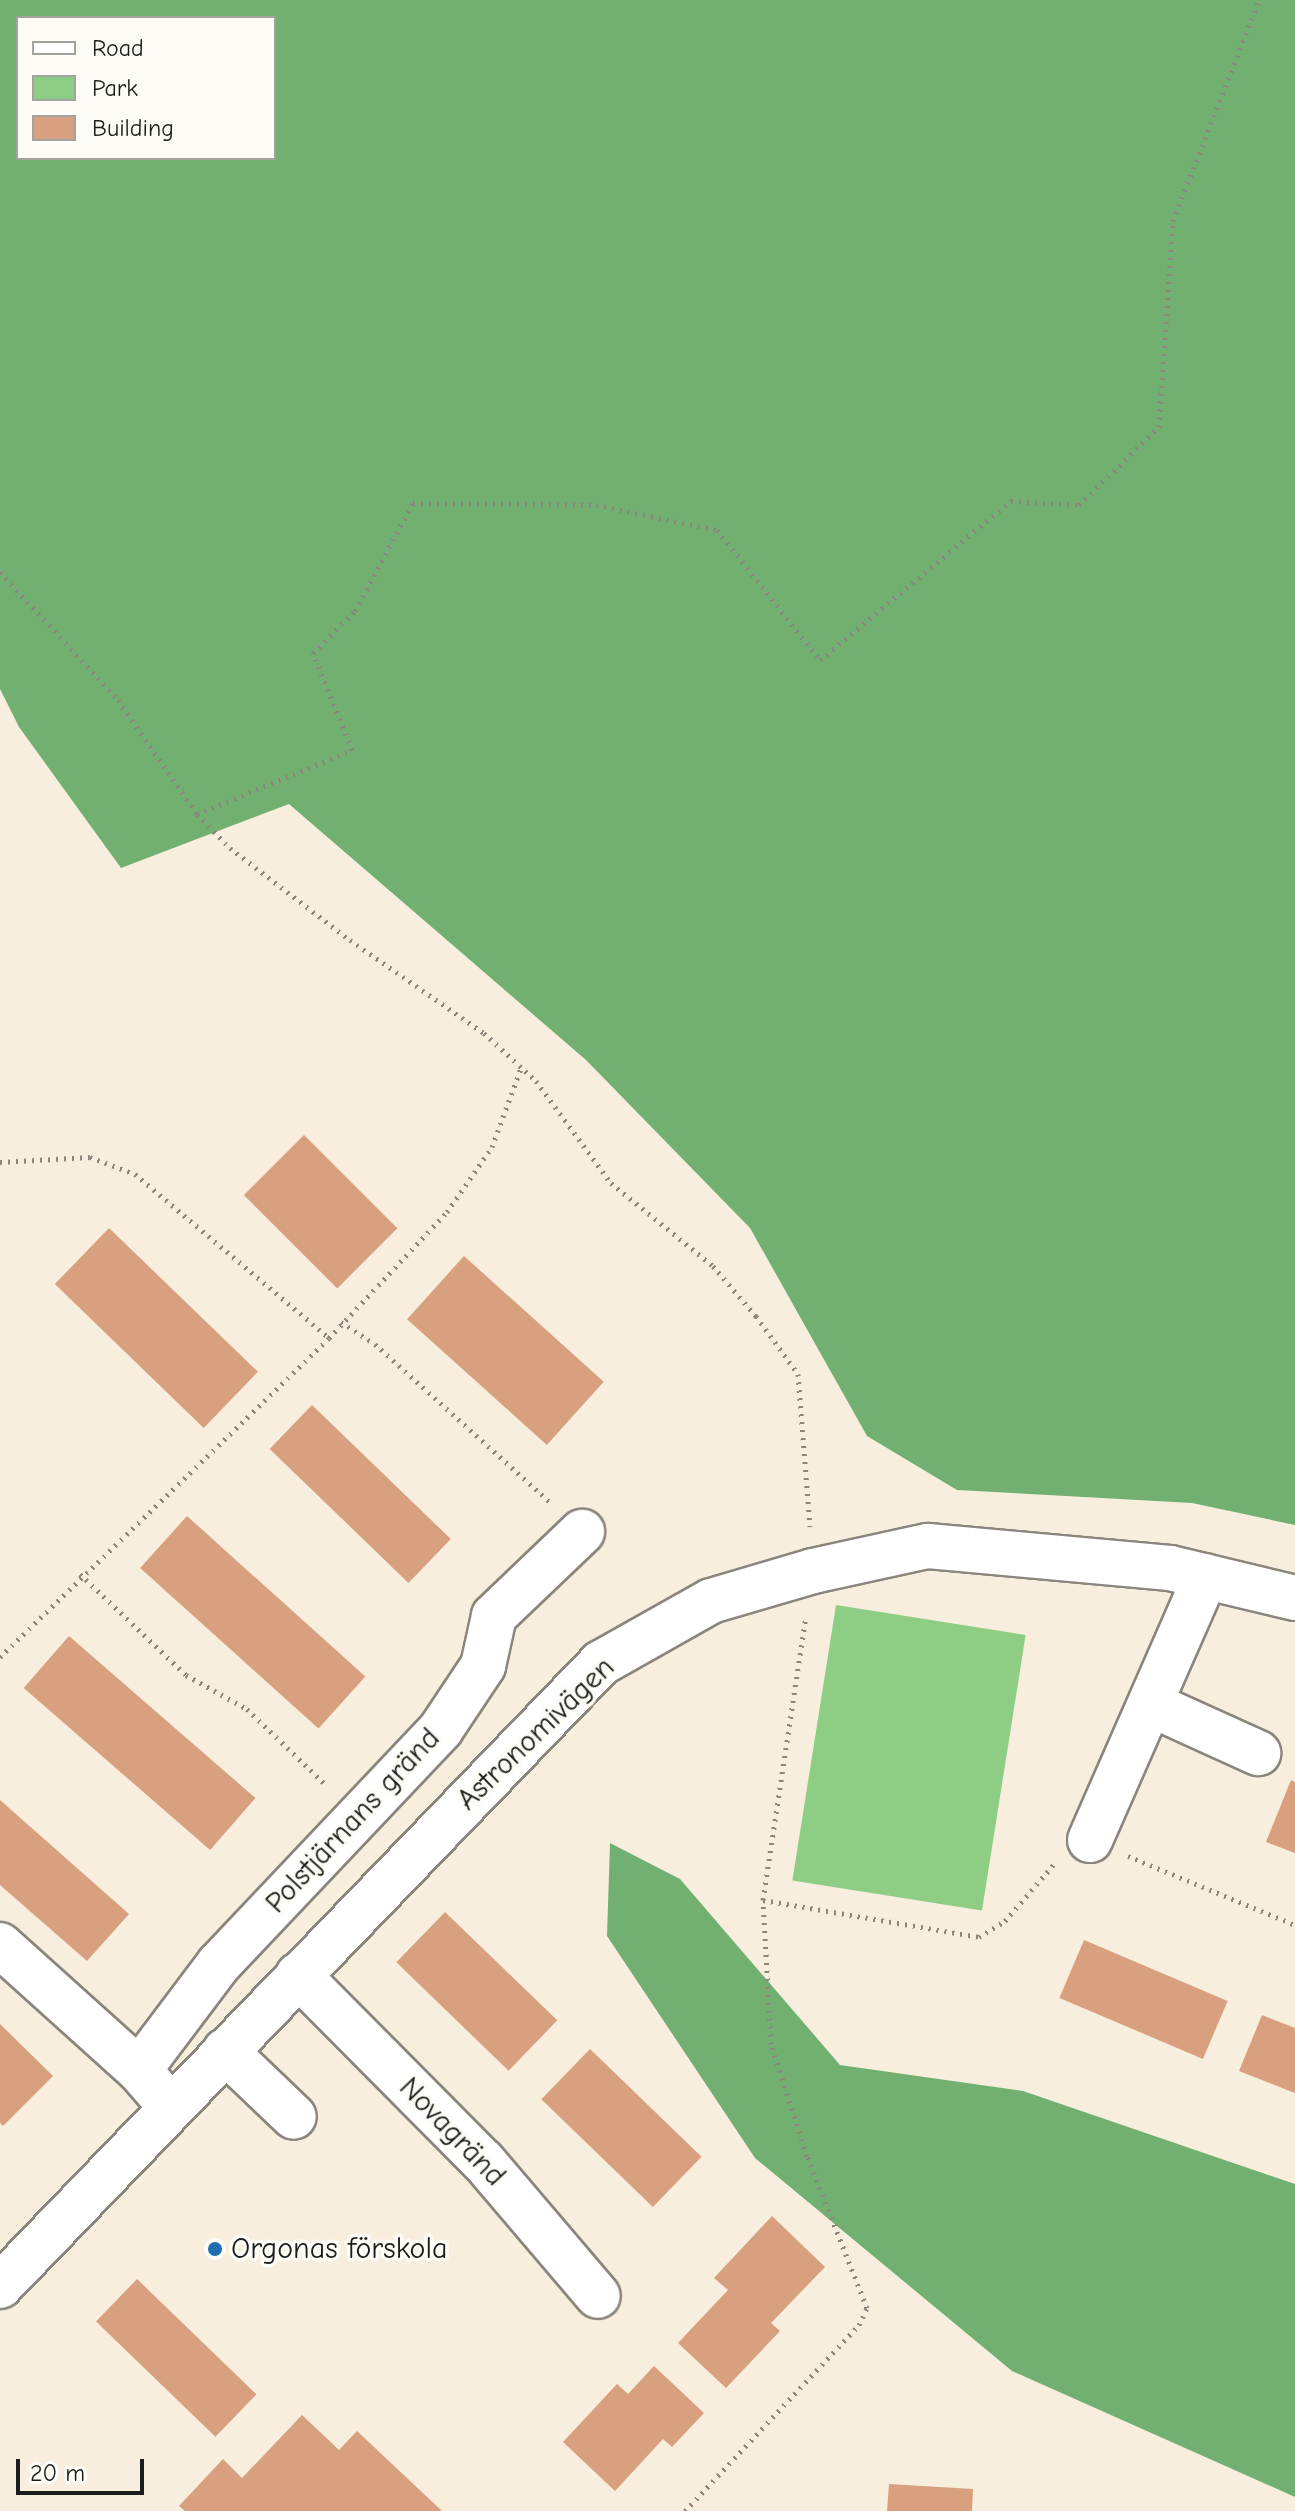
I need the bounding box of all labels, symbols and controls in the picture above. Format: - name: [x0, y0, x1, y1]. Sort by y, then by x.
- legend: [16, 16, 276, 160]
- text: Road: [92, 34, 144, 62]
- text: Park: [92, 74, 138, 102]
- text: Building: [92, 114, 174, 142]
- street label: Astronomivägen: [450, 1650, 622, 1818]
- street label: Polstjärnans gränd: [258, 1721, 448, 1921]
- street label: Novagränd: [391, 2070, 513, 2194]
- place label: Orgonas förskola: [231, 2231, 447, 2267]
- marker: Orgonas förskola: [206, 2240, 224, 2258]
- scale bar: [20, 2443, 148, 2493]
- text: 20 m: [30, 2459, 85, 2487]

